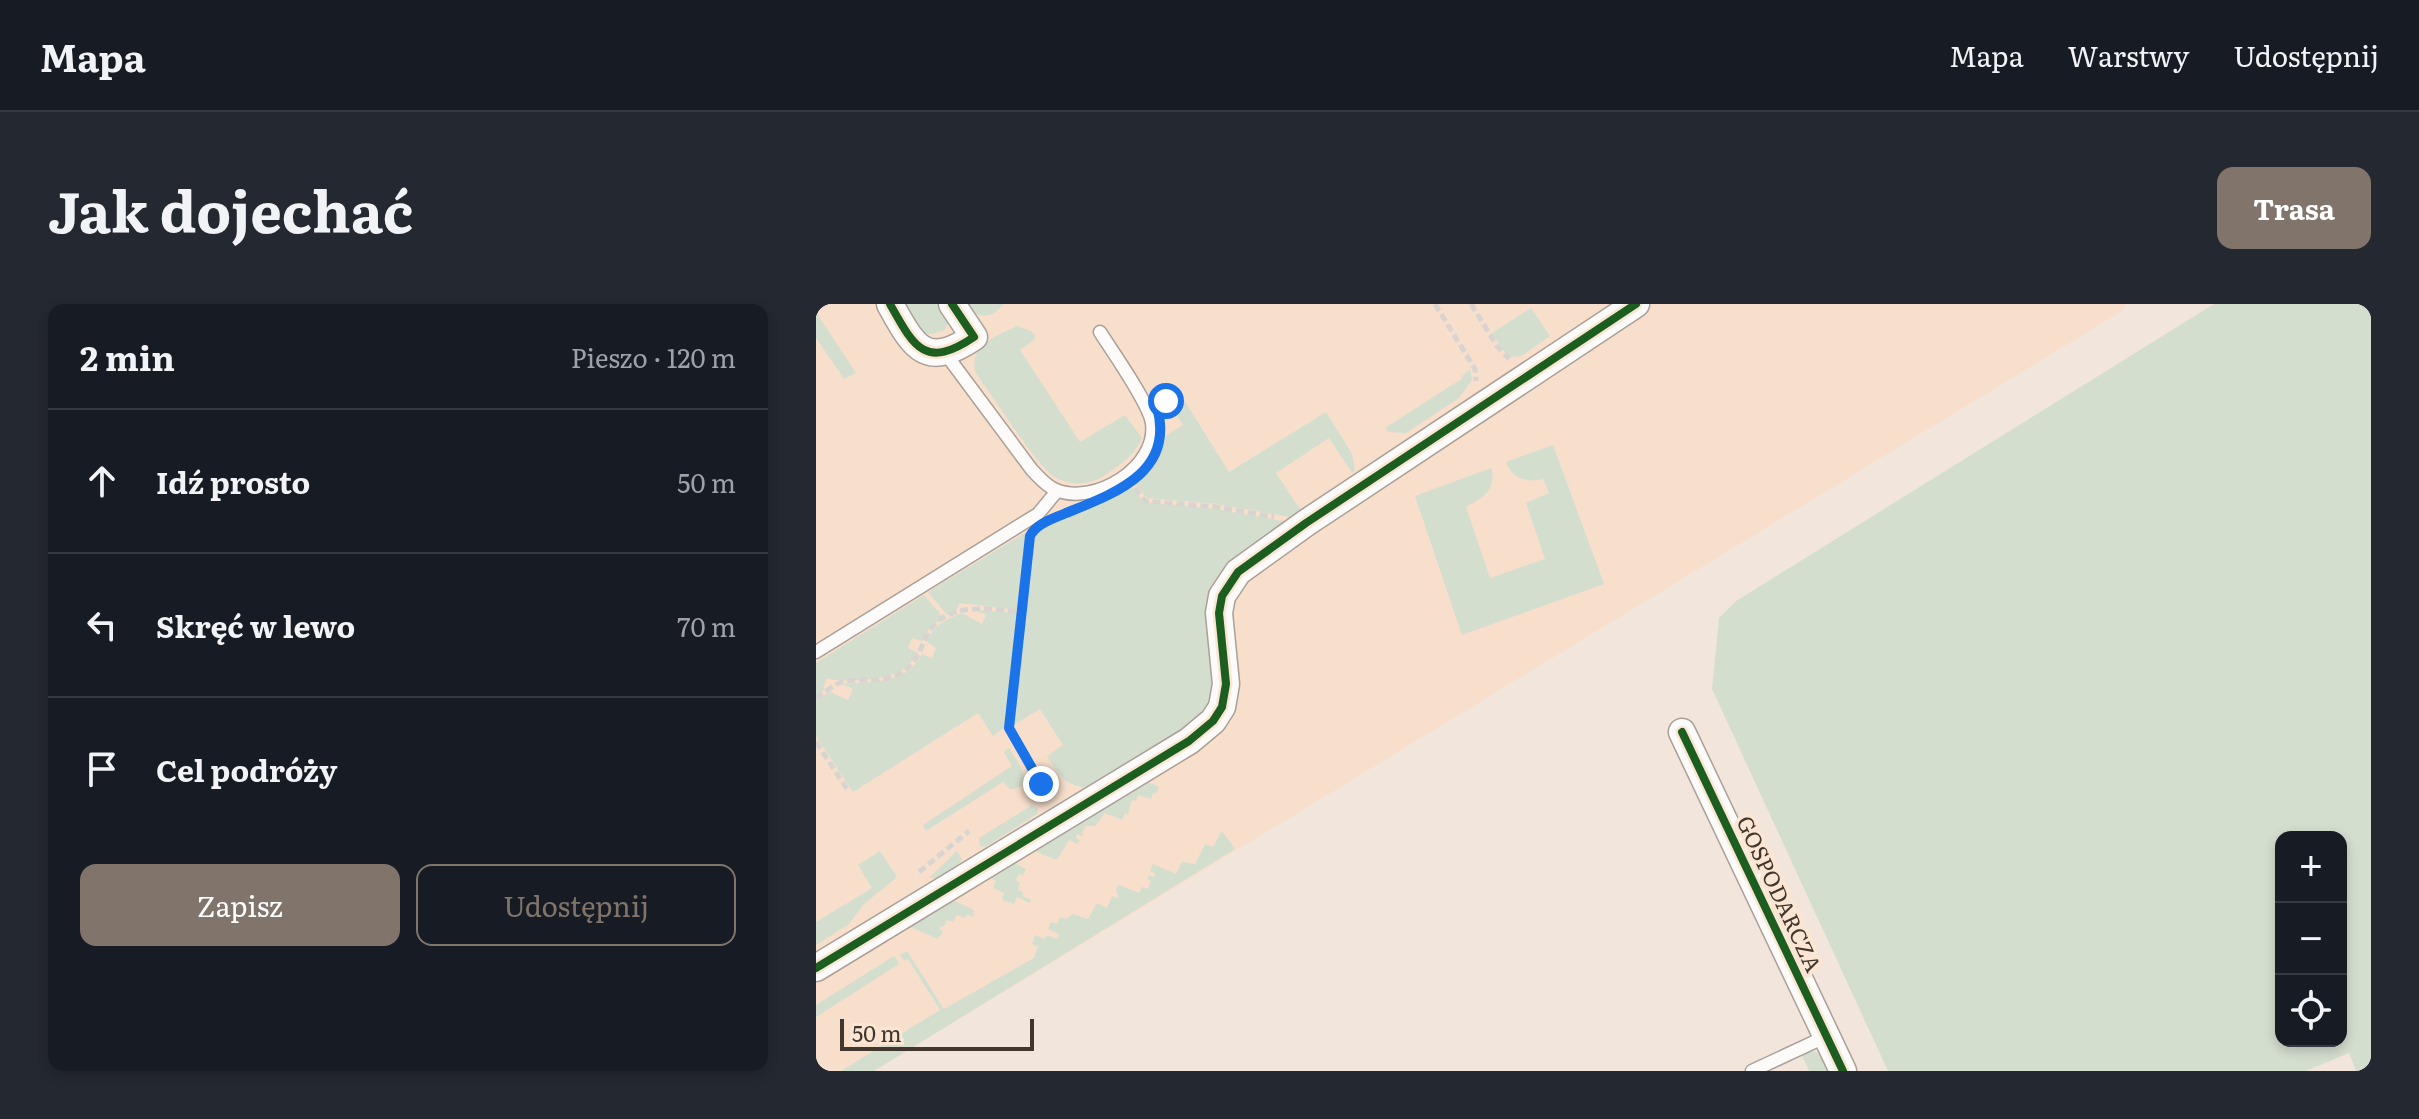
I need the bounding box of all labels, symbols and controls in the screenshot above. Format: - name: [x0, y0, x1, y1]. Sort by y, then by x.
- text: Mapa: [40, 27, 146, 84]
- text: Mapa: [1949, 34, 2024, 76]
- text: Warstwy: [2068, 34, 2189, 76]
- text: Udostępnij: [2233, 34, 2379, 76]
- text: Jak dojechać: [48, 167, 413, 250]
- button: Trasa: [2217, 167, 2371, 249]
- text: 2 min: [80, 331, 175, 381]
- text: Pieszo · 120 m: [571, 337, 736, 376]
- route start: [1148, 383, 1184, 419]
- icon: ahead: [80, 459, 124, 503]
- text: Idź prosto: [156, 459, 310, 503]
- text: 50 m: [677, 462, 736, 501]
- icon: left: [80, 603, 124, 647]
- text: Skręć w lewo: [156, 603, 355, 647]
- text: 70 m: [677, 606, 736, 645]
- icon: arrive: [80, 747, 124, 791]
- text: Cel podróży: [156, 747, 337, 791]
- route end: [1023, 766, 1059, 802]
- street label: GOSPODARCZA: [1730, 810, 1831, 977]
- map controls: [2275, 831, 2347, 1047]
- button: +: [2275, 831, 2347, 903]
- button: Zapisz: [80, 864, 400, 946]
- button: Udostępnij: [416, 864, 736, 946]
- button: −: [2275, 903, 2347, 975]
- button: locate: [2275, 975, 2347, 1047]
- scale bar: [840, 1015, 1034, 1051]
- text: 50 m: [852, 1016, 902, 1049]

